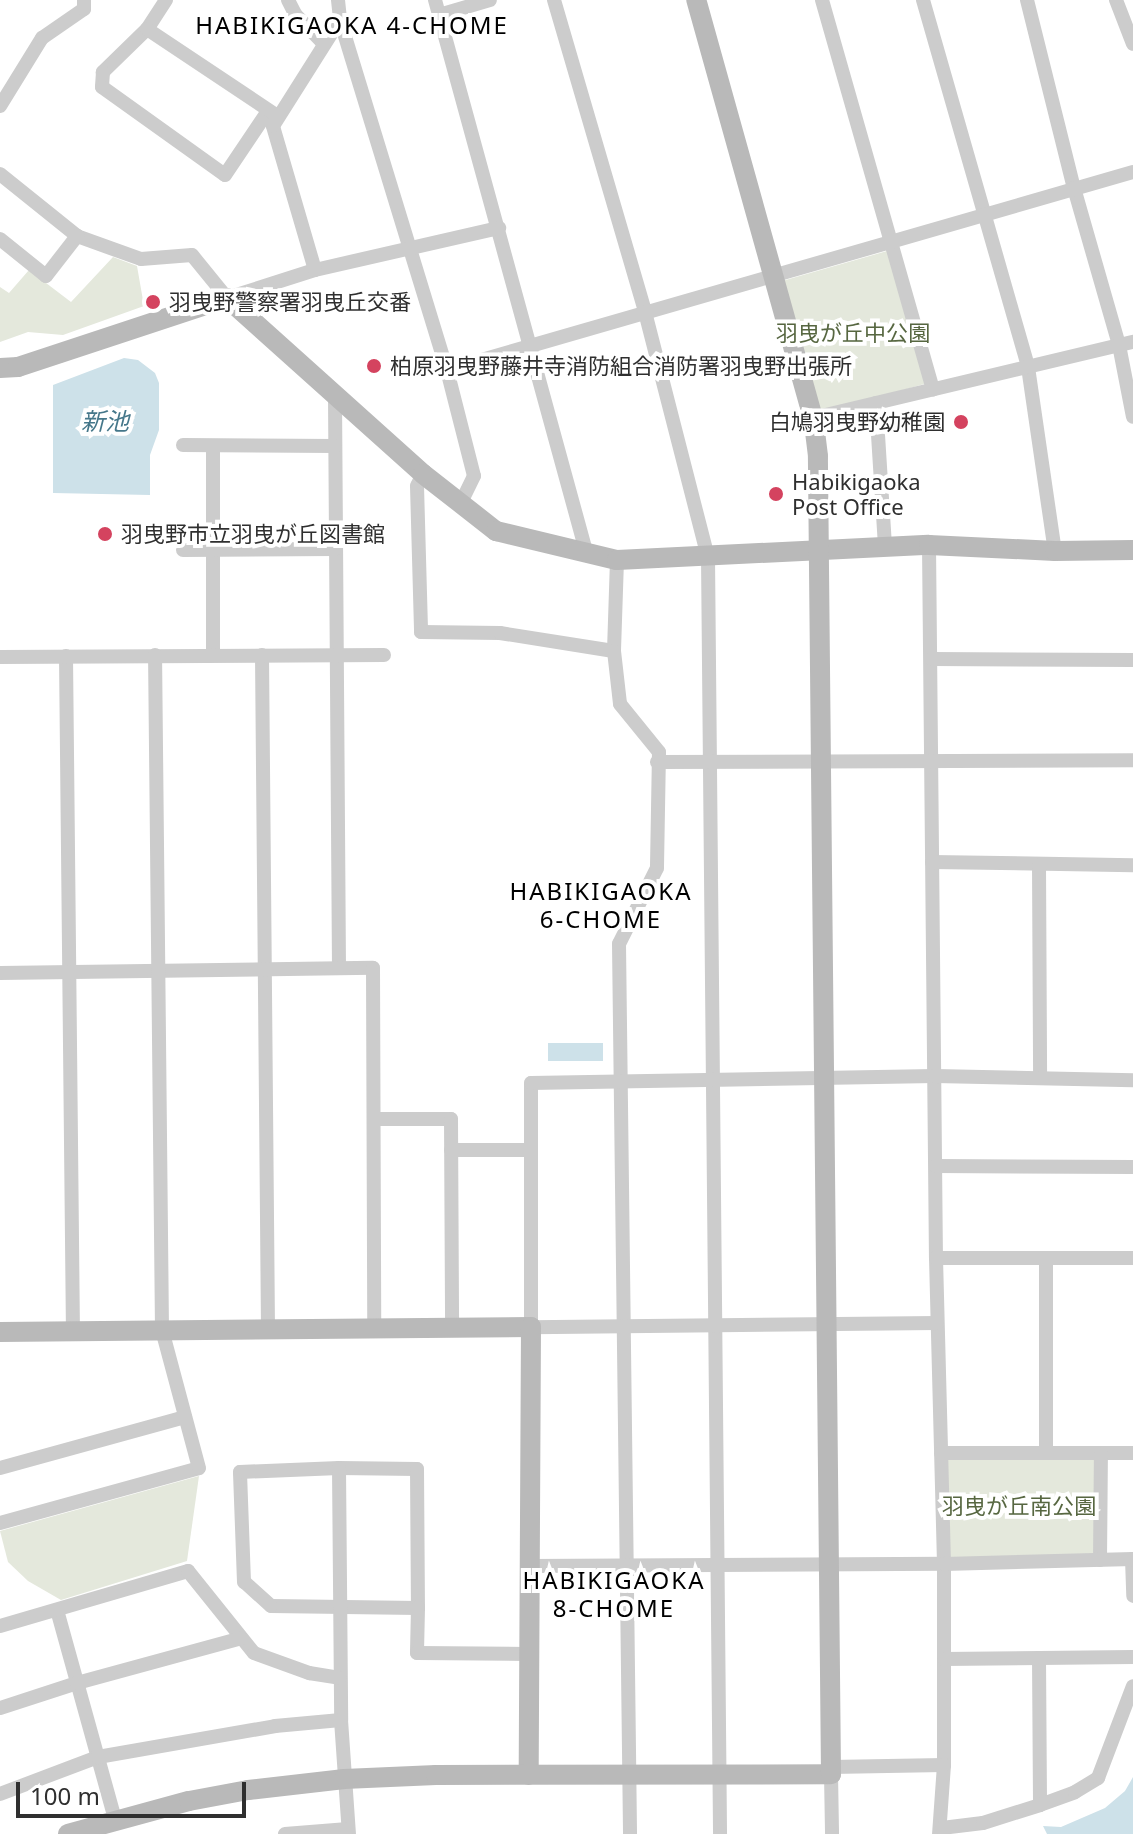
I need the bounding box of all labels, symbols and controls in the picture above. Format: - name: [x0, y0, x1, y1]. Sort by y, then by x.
- district label: HABIKIGAOKA 4-CHOME: [195, 11, 509, 39]
- place label: 羽曳野警察署羽曳丘交番: [169, 289, 411, 315]
- marker: 羽曳野警察署羽曳丘交番: [144, 293, 162, 311]
- park label: 羽曳が丘中公園: [776, 320, 930, 346]
- place label: 柏原羽曳野藤井寺消防組合消防署羽曳野出張所: [390, 353, 852, 379]
- marker: 柏原羽曳野藤井寺消防組合消防署羽曳野出張所: [365, 357, 383, 375]
- water label: 新池: [81, 407, 129, 435]
- place label: 白鳩羽曳野幼稚園: [769, 409, 945, 435]
- marker: 白鳩羽曳野幼稚園: [952, 413, 970, 431]
- place label: Habikigaoka Post Office: [792, 468, 921, 520]
- marker: Habikigaoka Post Office: [767, 485, 785, 503]
- place label: 羽曳野市立羽曳が丘図書館: [121, 521, 385, 547]
- marker: 羽曳野市立羽曳が丘図書館: [96, 525, 114, 543]
- district label: HABIKIGAOKA 6-CHOME: [509, 877, 693, 933]
- park label: 羽曳が丘南公園: [942, 1493, 1096, 1519]
- district label: HABIKIGAOKA 8-CHOME: [522, 1566, 706, 1622]
- scale bar: [20, 1766, 250, 1816]
- text: 100 m: [30, 1779, 100, 1812]

